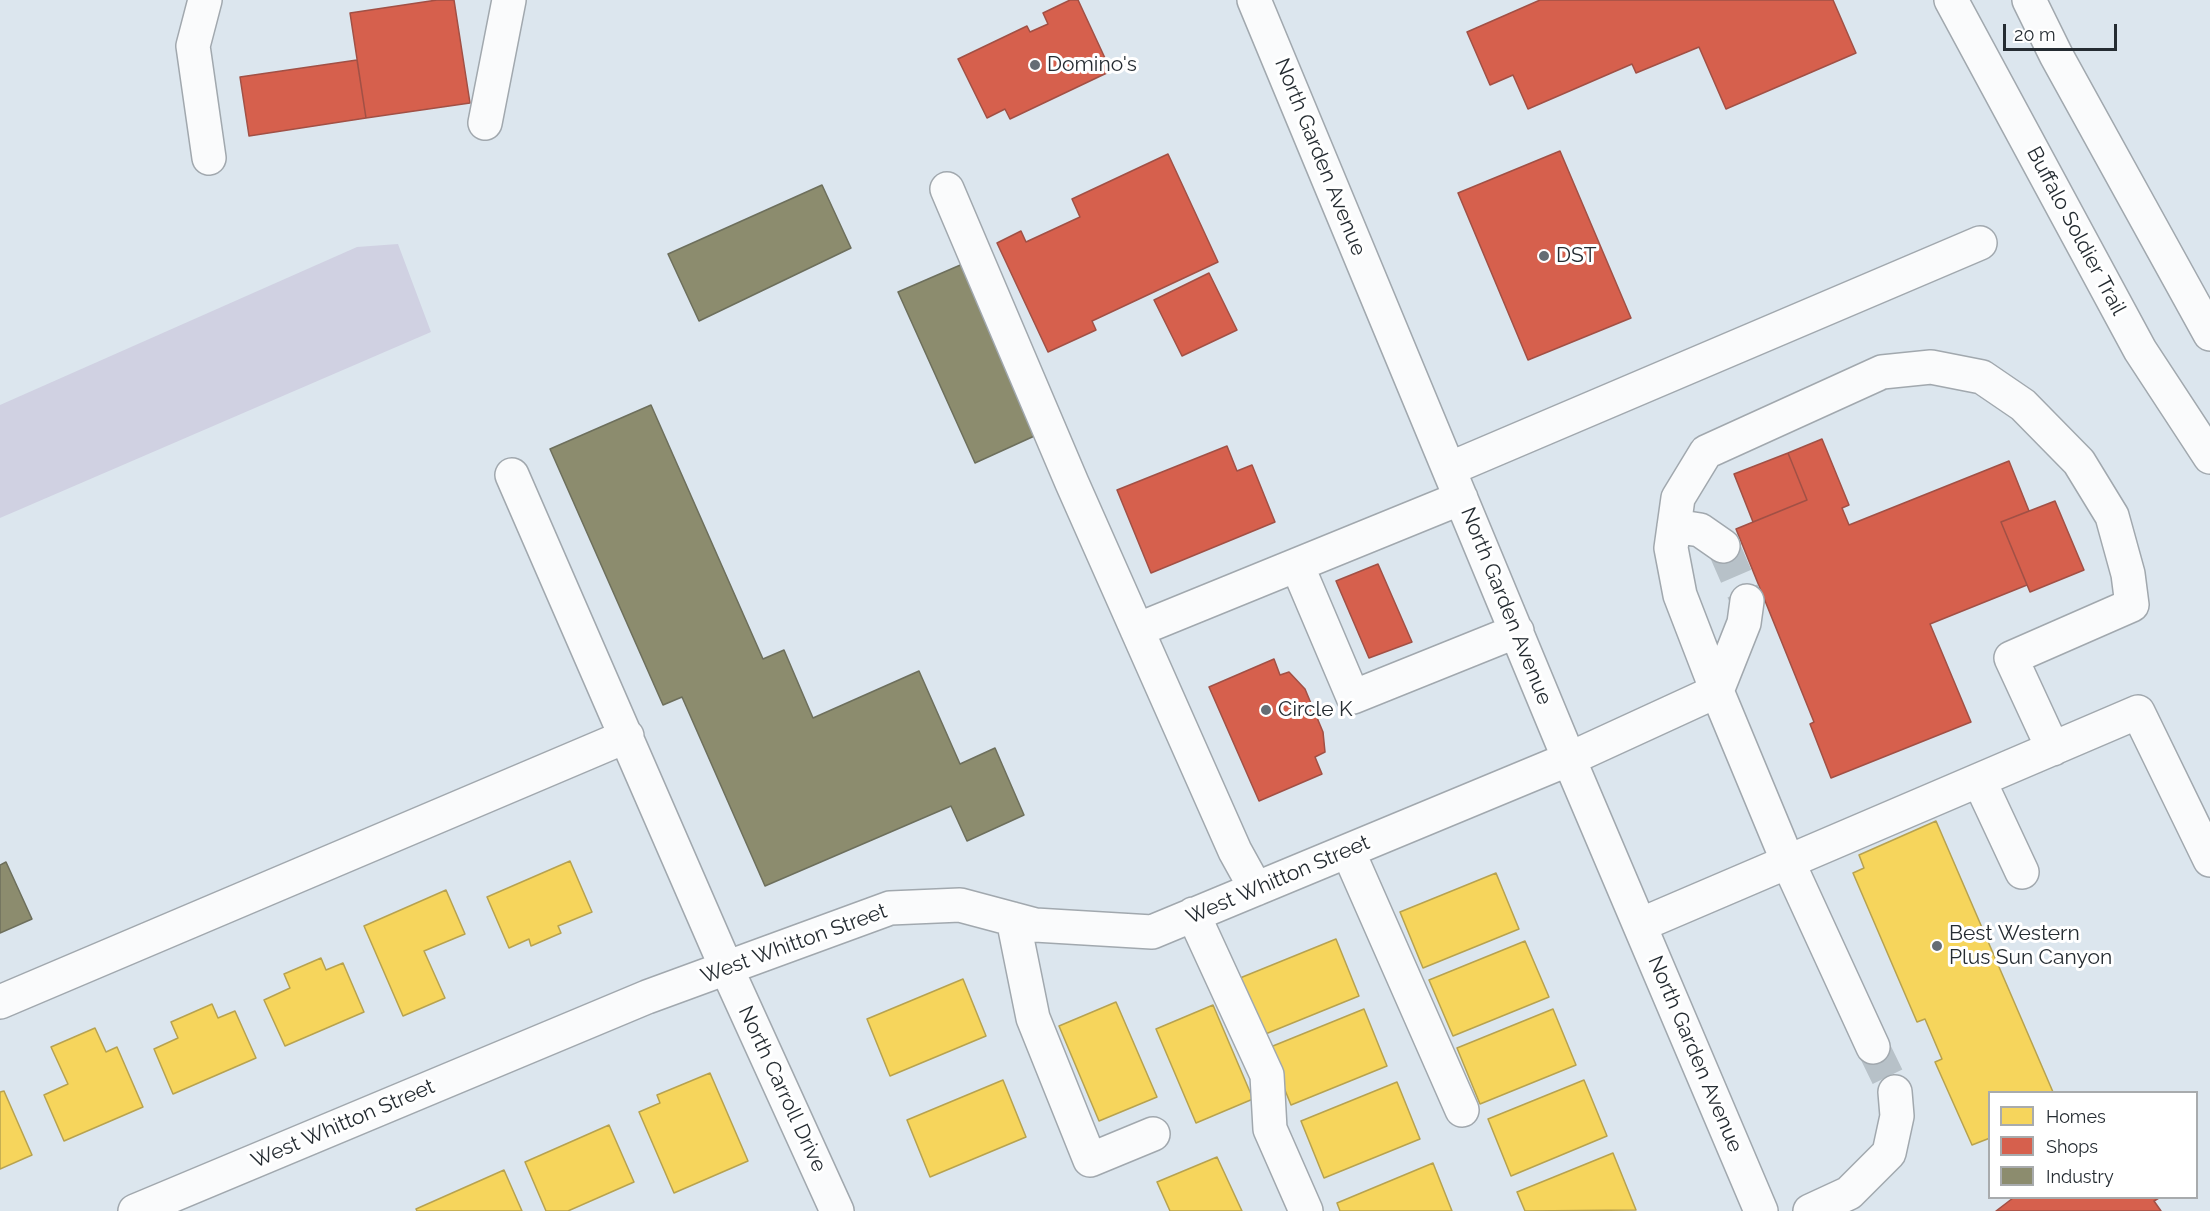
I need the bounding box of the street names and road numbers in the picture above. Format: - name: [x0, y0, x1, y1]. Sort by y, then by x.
- street label: North Garden Avenue: [1269, 55, 1371, 259]
- street label: Buffalo Soldier Trail: [2021, 142, 2131, 320]
- street label: North Garden Avenue: [1455, 504, 1557, 708]
- street label: West Whitton Street: [1183, 830, 1373, 930]
- street label: West Whitton Street: [697, 899, 891, 989]
- street label: North Garden Avenue: [1642, 952, 1748, 1156]
- street label: North Carroll Drive: [733, 1002, 831, 1176]
- street label: West Whitton Street: [248, 1074, 438, 1174]

